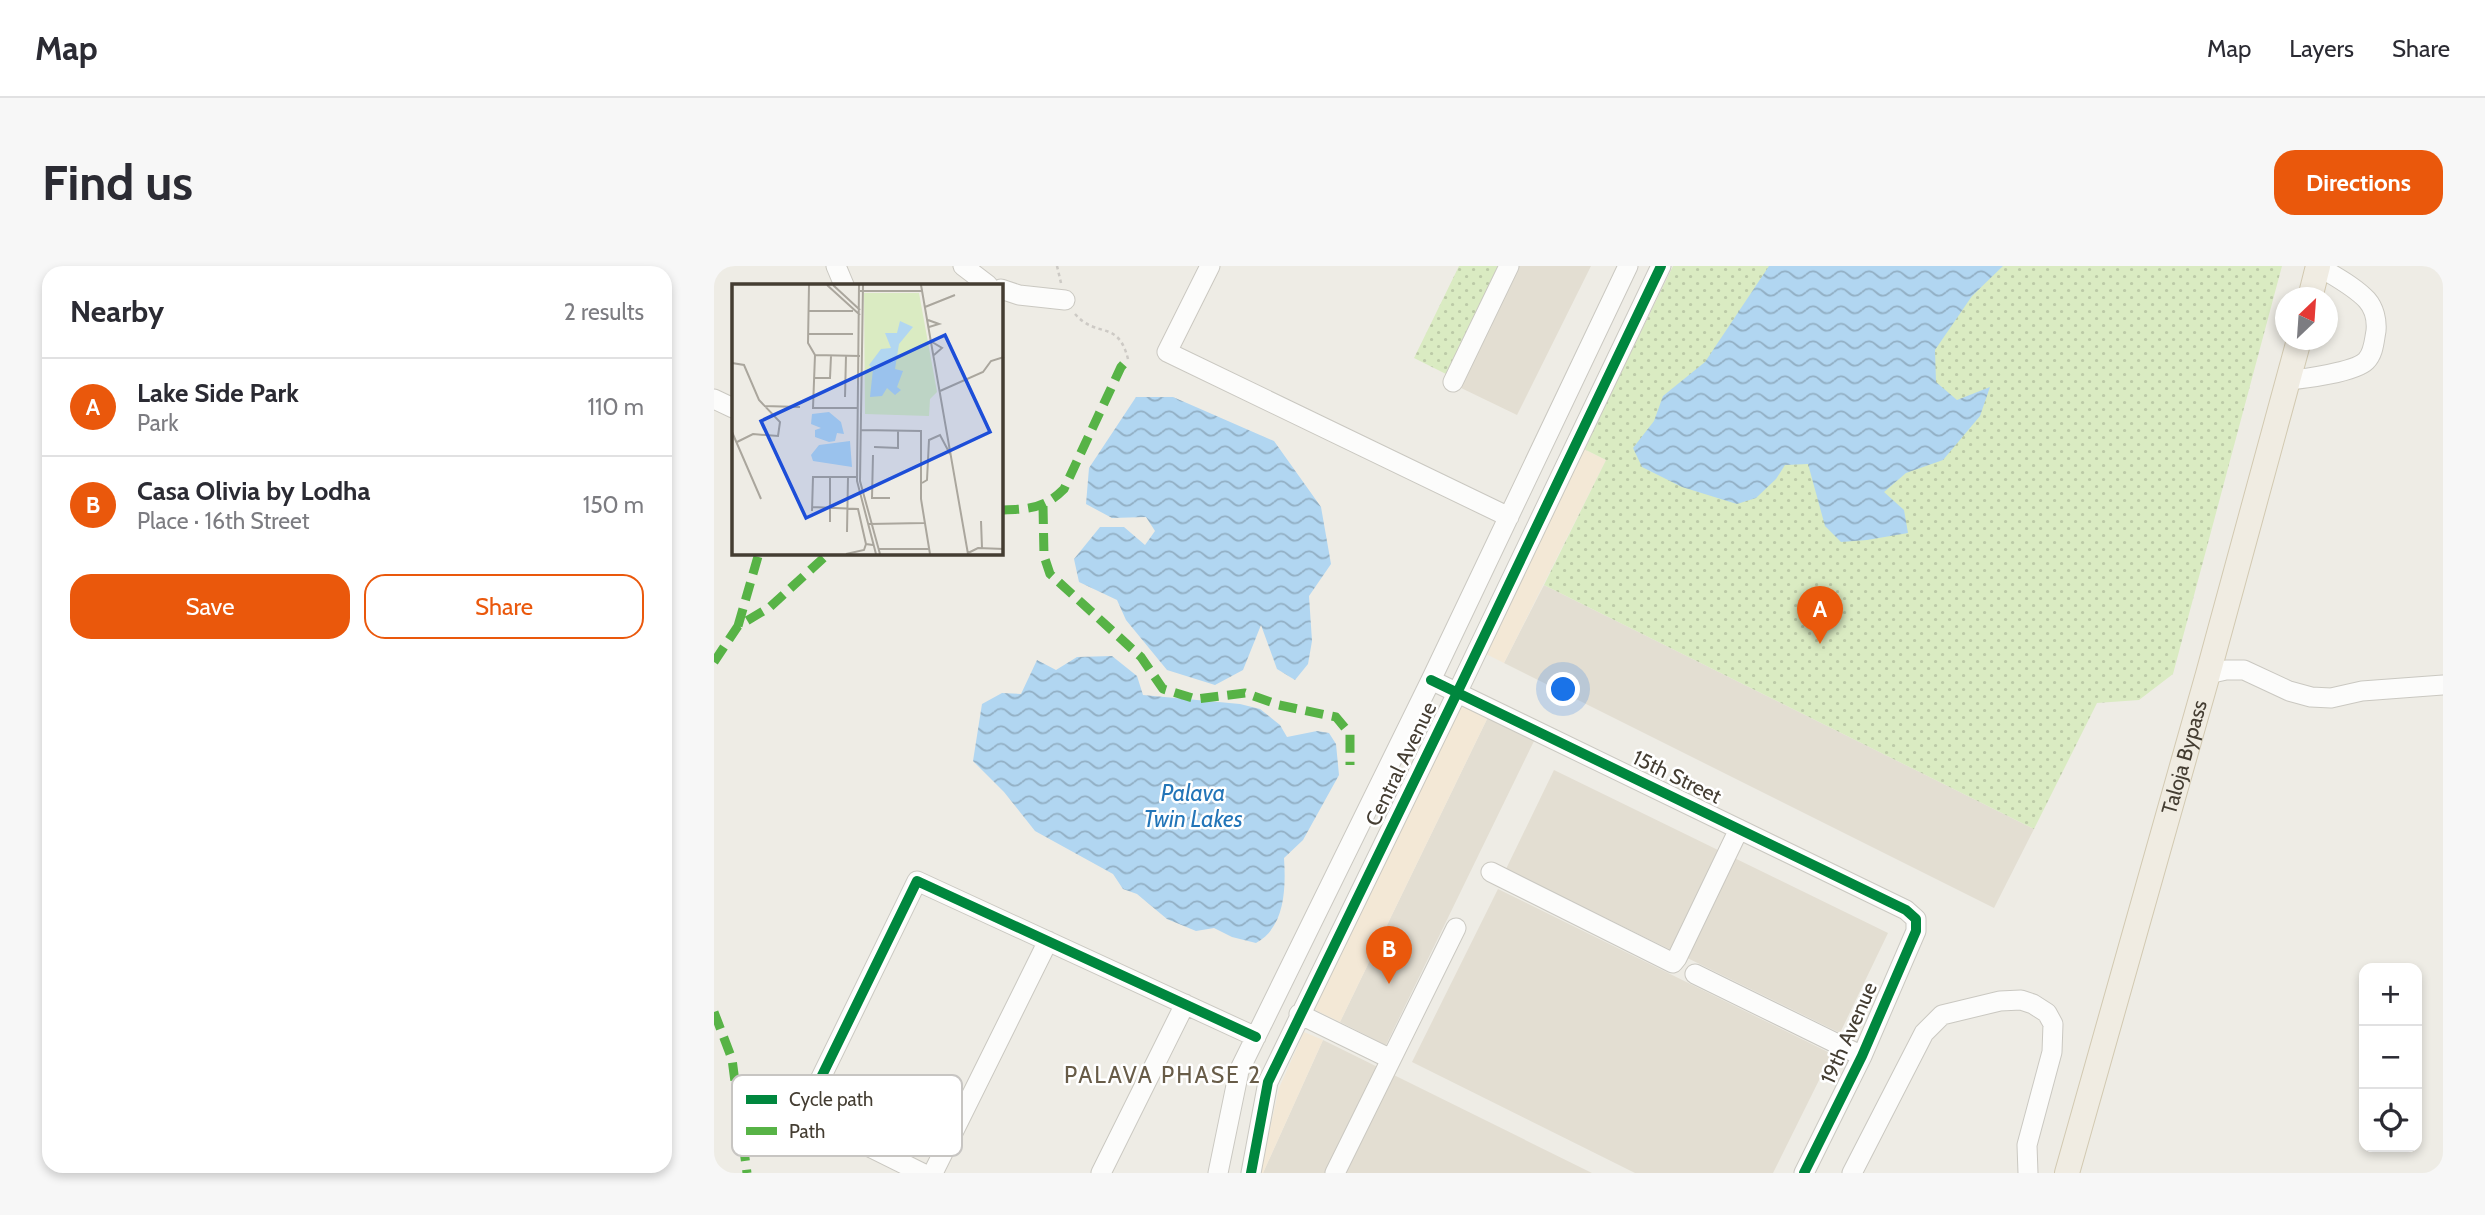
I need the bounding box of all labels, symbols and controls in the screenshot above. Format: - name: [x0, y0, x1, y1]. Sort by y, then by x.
- text: Map: [35, 28, 98, 68]
- text: Map: [2207, 34, 2251, 63]
- text: Layers: [2289, 34, 2354, 63]
- text: Share: [2392, 34, 2450, 63]
- button: Directions: [2274, 150, 2443, 215]
- text: Find us: [42, 153, 193, 212]
- inset map: [732, 284, 1003, 555]
- north arrow: [2275, 287, 2338, 350]
- text: Nearby: [70, 293, 164, 330]
- text: 2 results: [564, 298, 644, 326]
- text: Lake Side Park: [137, 377, 299, 409]
- text: A: [86, 393, 100, 421]
- text: 110 m: [588, 393, 644, 421]
- text: Park: [137, 409, 178, 437]
- text: Casa Olivia by Lodha: [137, 475, 370, 507]
- text: B: [86, 491, 100, 519]
- text: 150 m: [583, 491, 644, 519]
- text: Place · 16th Street: [137, 507, 309, 535]
- button: Save: [70, 574, 350, 639]
- button: Share: [364, 574, 644, 639]
- pin: A: [1797, 586, 1843, 644]
- your location: [1546, 672, 1580, 706]
- street label: Central Avenue: [1360, 697, 1441, 830]
- street label: Taloja Bypass: [2156, 697, 2212, 817]
- street label: 15th Street: [1629, 744, 1726, 809]
- water label: Palava Twin Lakes: [1143, 779, 1243, 833]
- pin: B: [1366, 926, 1412, 984]
- map controls: [2359, 963, 2422, 1152]
- button: +: [2359, 963, 2422, 1026]
- street label: 19th Avenue: [1815, 978, 1882, 1087]
- button: −: [2359, 1026, 2422, 1089]
- district label: PALAVA PHASE 2: [1064, 1061, 1262, 1089]
- legend: [732, 1075, 962, 1156]
- text: Cycle path: [789, 1088, 873, 1111]
- button: locate: [2359, 1089, 2422, 1152]
- text: Path: [789, 1120, 825, 1143]

